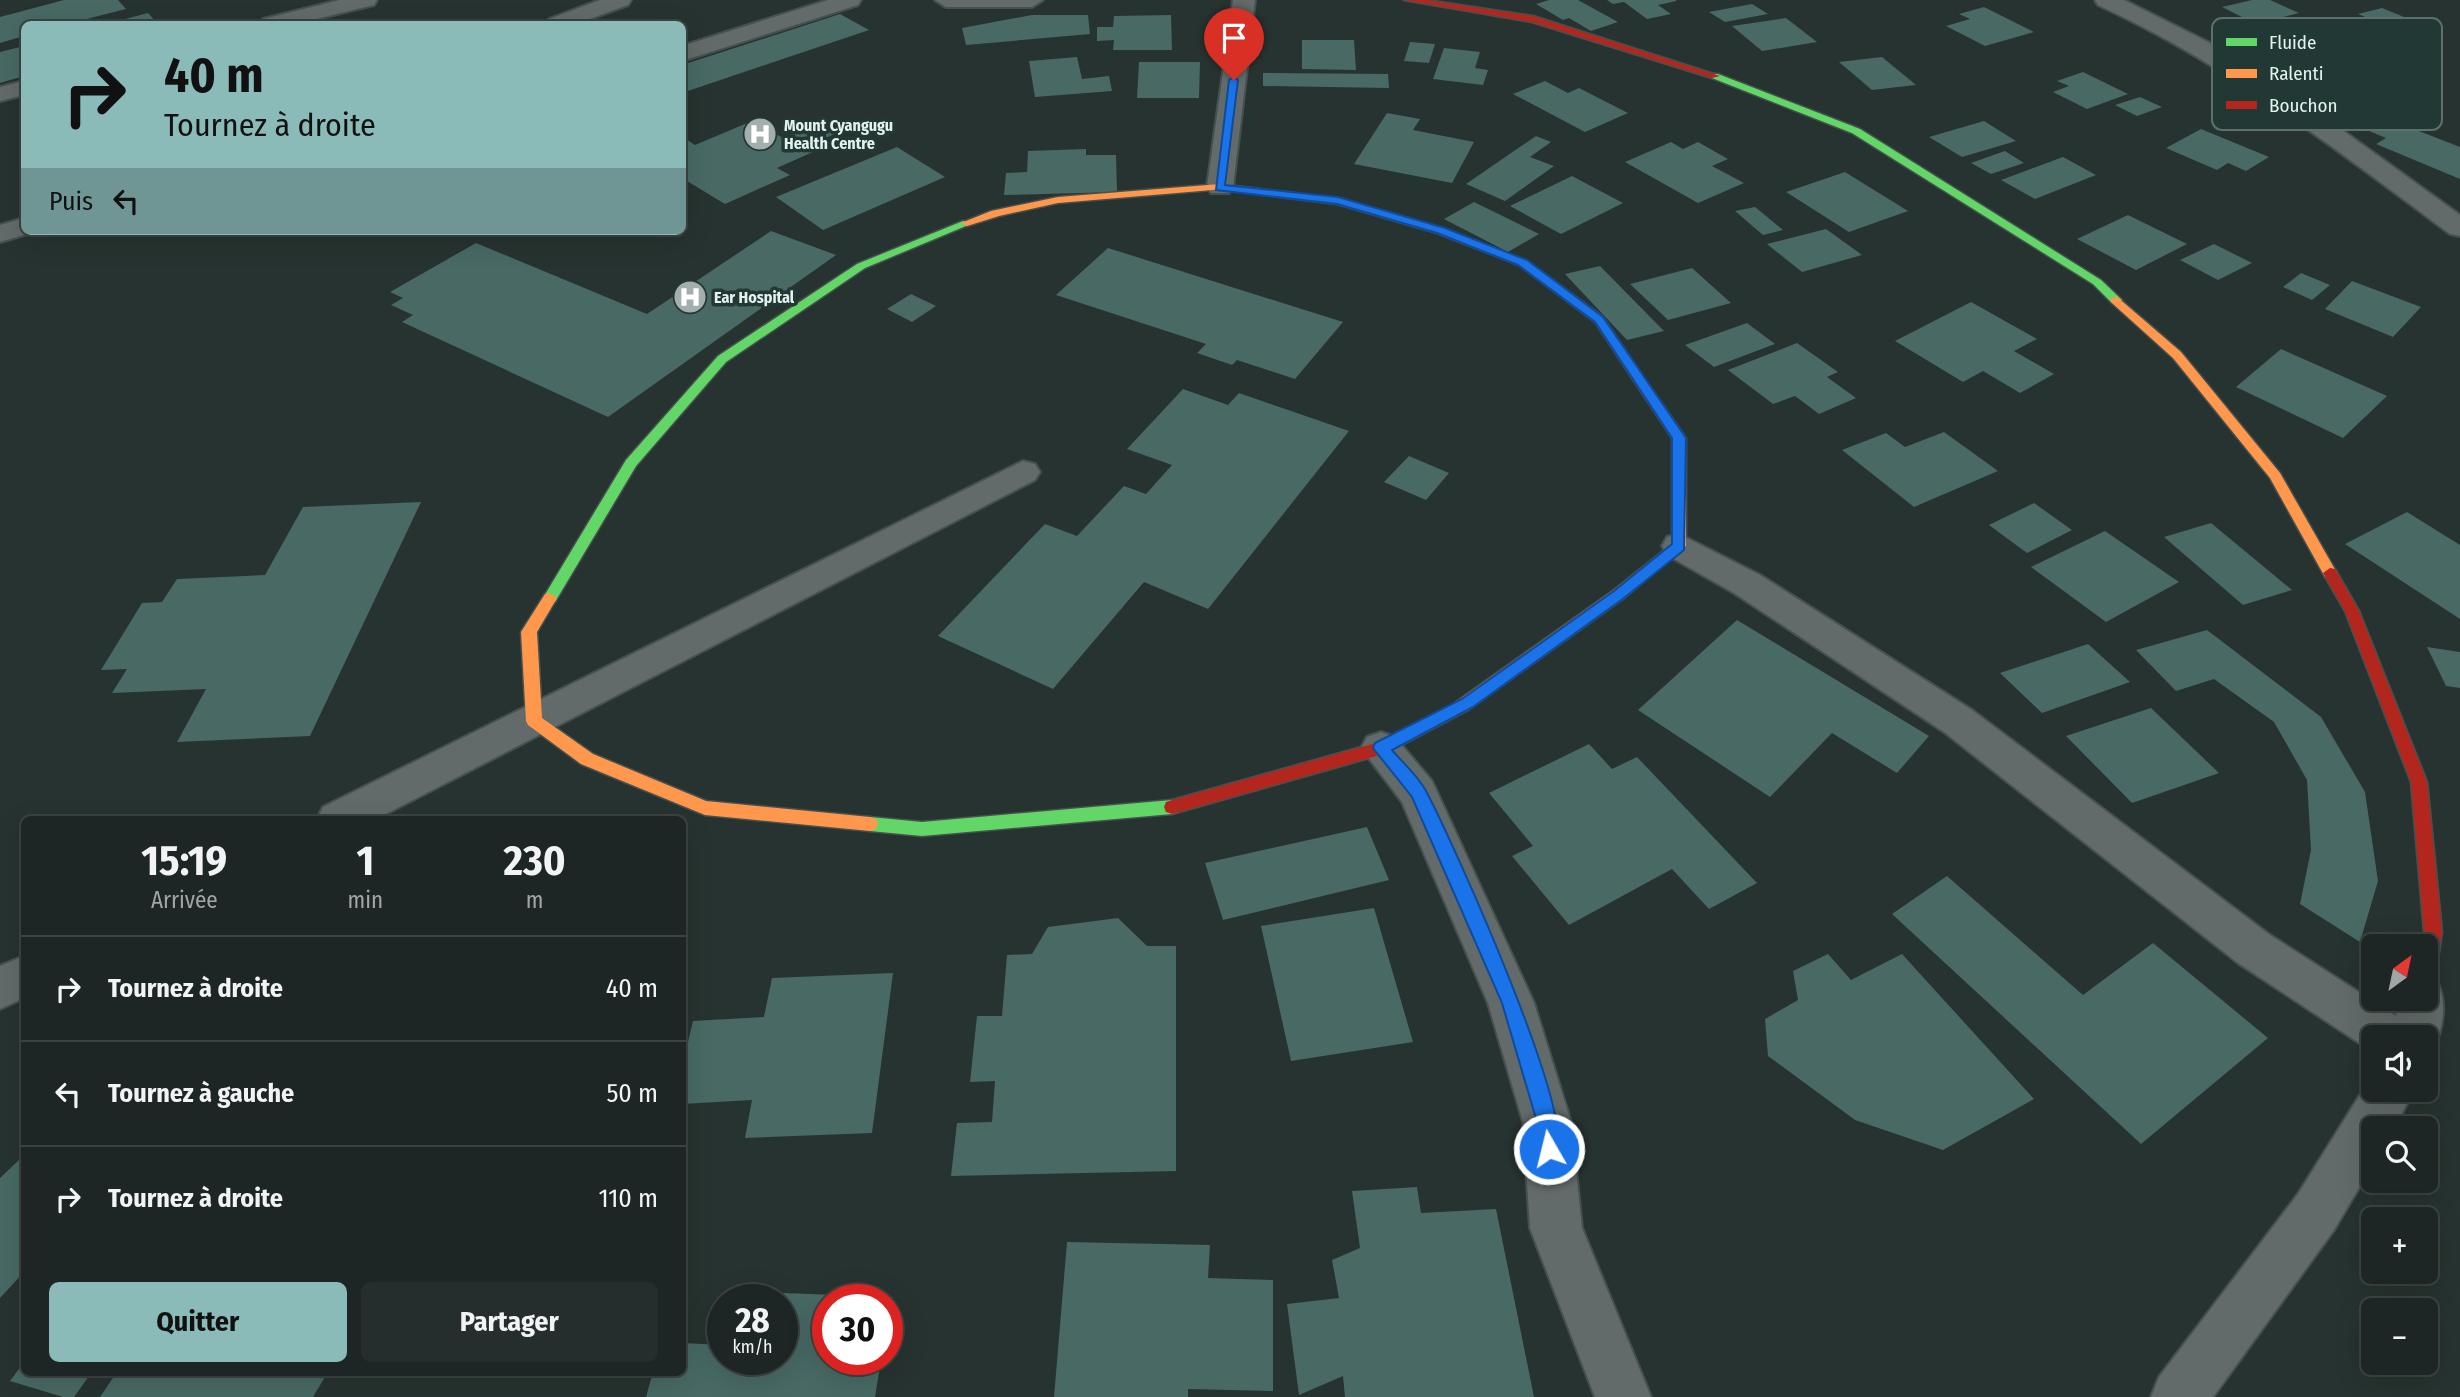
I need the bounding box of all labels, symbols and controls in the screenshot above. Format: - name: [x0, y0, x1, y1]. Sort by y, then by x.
- pin: [1204, 8, 1264, 80]
- legend: [2212, 18, 2442, 130]
- icon: arrive: [1215, 19, 1253, 57]
- text: Fluide: [2269, 31, 2316, 54]
- text: 40 m: [164, 46, 264, 105]
- icon: right: [49, 49, 140, 140]
- text: Ralenti: [2269, 62, 2324, 85]
- text: Bouchon: [2269, 94, 2337, 117]
- text: Tournez à droite: [164, 106, 376, 144]
- hospital icon: Mount Cyangugu Health Centre: [741, 115, 779, 153]
- place label: Mount Cyangugu Health Centre: [784, 116, 893, 153]
- icon: left: [107, 182, 145, 220]
- text: Puis: [49, 186, 93, 217]
- hospital icon: Ear Hospital: [671, 278, 709, 316]
- place label: Ear Hospital: [714, 288, 795, 307]
- text: 15:19: [141, 836, 227, 886]
- text: 1: [357, 836, 374, 886]
- text: 230: [503, 836, 566, 886]
- text: Arrivée: [151, 886, 218, 914]
- text: min: [348, 886, 383, 914]
- text: m: [526, 886, 543, 914]
- north arrow: [2361, 934, 2438, 1012]
- map controls: [2361, 934, 2438, 1375]
- icon: right: [49, 970, 87, 1008]
- text: Tournez à droite: [108, 973, 283, 1004]
- text: 40 m: [606, 973, 658, 1004]
- button: sound: [2361, 1025, 2438, 1102]
- icon: left: [49, 1075, 87, 1113]
- text: Tournez à gauche: [108, 1078, 294, 1109]
- text: 50 m: [606, 1078, 658, 1109]
- position arrow: [1512, 1112, 1586, 1186]
- button: search: [2361, 1116, 2438, 1193]
- icon: right: [49, 1180, 87, 1218]
- text: Tournez à droite: [108, 1183, 283, 1214]
- text: 110 m: [598, 1183, 658, 1214]
- button: +: [2361, 1207, 2438, 1284]
- button: Quitter: [49, 1282, 347, 1362]
- button: Partager: [361, 1282, 658, 1362]
- speed limit sign: 30: [812, 1284, 903, 1375]
- button: −: [2361, 1298, 2438, 1375]
- text: 28: [735, 1299, 770, 1341]
- text: km/h: [732, 1336, 773, 1358]

